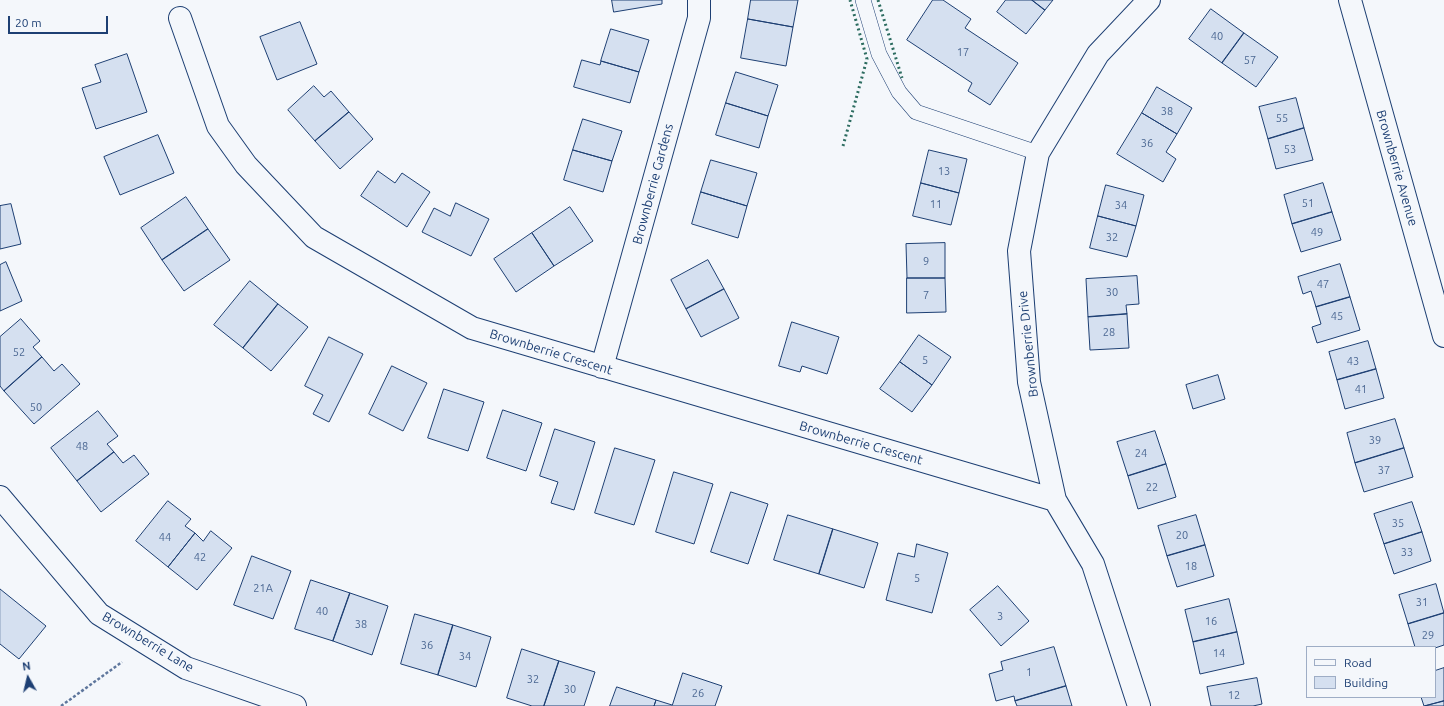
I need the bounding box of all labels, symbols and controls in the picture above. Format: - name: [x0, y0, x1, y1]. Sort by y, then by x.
- scale bar: [10, 8, 110, 34]
- text: 20 m: [15, 16, 42, 29]
- house number: 40: [1211, 29, 1223, 43]
- house number: 17: [957, 45, 969, 59]
- house number: 57: [1244, 53, 1256, 67]
- house number: 38: [1161, 104, 1173, 118]
- street label: Brownberrie Avenue: [1373, 108, 1421, 228]
- house number: 55: [1276, 111, 1288, 125]
- street label: Brownberrie Gardens: [629, 122, 677, 246]
- house number: 36: [1141, 136, 1153, 150]
- house number: 53: [1284, 142, 1296, 156]
- house number: 13: [938, 164, 950, 178]
- house number: 51: [1302, 196, 1314, 210]
- house number: 11: [930, 197, 942, 211]
- house number: 34: [1115, 198, 1127, 212]
- house number: 49: [1311, 225, 1323, 239]
- house number: 32: [1106, 230, 1118, 244]
- house number: 9: [923, 254, 929, 268]
- house number: 47: [1317, 277, 1329, 291]
- house number: 30: [1106, 285, 1118, 299]
- house number: 7: [923, 288, 929, 302]
- street label: Brownberrie Drive: [1015, 290, 1041, 398]
- house number: 45: [1331, 309, 1343, 323]
- house number: 28: [1103, 325, 1115, 339]
- street label: Brownberrie Crescent: [488, 326, 614, 378]
- house number: 52: [13, 345, 25, 359]
- house number: 5: [922, 353, 928, 367]
- house number: 43: [1347, 354, 1359, 368]
- house number: 41: [1355, 382, 1367, 396]
- house number: 50: [30, 400, 42, 414]
- street label: Brownberrie Crescent: [798, 418, 924, 468]
- house number: 39: [1369, 433, 1381, 447]
- house number: 48: [76, 439, 88, 453]
- house number: 24: [1135, 446, 1147, 460]
- house number: 37: [1378, 463, 1390, 477]
- house number: 22: [1146, 480, 1158, 494]
- house number: 35: [1392, 516, 1404, 530]
- house number: 20: [1176, 528, 1188, 542]
- house number: 44: [159, 530, 171, 544]
- house number: 33: [1401, 545, 1413, 559]
- house number: 42: [194, 550, 206, 564]
- house number: 18: [1185, 559, 1197, 573]
- house number: 5: [914, 571, 920, 585]
- house number: 21A: [253, 581, 273, 595]
- house number: 31: [1416, 595, 1428, 609]
- house number: 40: [316, 604, 328, 618]
- street label: Brownberrie Lane: [99, 608, 197, 676]
- house number: 3: [997, 609, 1003, 623]
- house number: 16: [1205, 614, 1217, 628]
- house number: 38: [355, 617, 367, 631]
- house number: 29: [1422, 628, 1434, 642]
- house number: 36: [421, 638, 433, 652]
- house number: 14: [1213, 646, 1225, 660]
- legend: [1306, 646, 1436, 698]
- house number: 34: [459, 649, 471, 663]
- text: Road: [1344, 656, 1372, 669]
- north arrow: [8, 658, 48, 698]
- text: N: [21, 660, 31, 673]
- house number: 1: [1026, 665, 1032, 679]
- house number: 32: [527, 672, 539, 686]
- text: Building: [1344, 676, 1388, 689]
- house number: 30: [564, 682, 576, 696]
- house number: 26: [692, 686, 704, 700]
- house number: 12: [1228, 688, 1240, 702]

